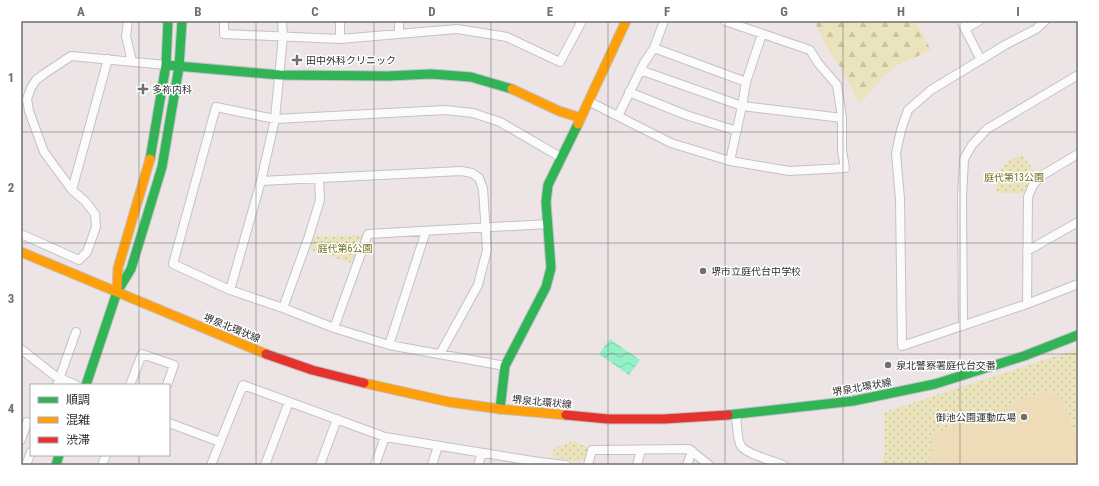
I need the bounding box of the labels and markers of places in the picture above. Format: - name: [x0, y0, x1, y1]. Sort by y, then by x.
- marker: 田中外科クリニック: [291, 54, 303, 66]
- place label: 田中外科クリニック: [306, 55, 396, 66]
- marker: 多祢内科: [137, 83, 149, 95]
- place label: 多祢内科: [152, 84, 192, 95]
- marker: 堺市立庭代台中学校: [698, 266, 708, 276]
- place label: 堺市立庭代台中学校: [711, 266, 801, 277]
- marker: 泉北警察署庭代台交番: [883, 360, 893, 370]
- place label: 泉北警察署庭代台交番: [896, 360, 996, 371]
- place label: 御池公園運動広場: [936, 412, 1016, 423]
- marker: 御池公園運動広場: [1019, 412, 1029, 422]

